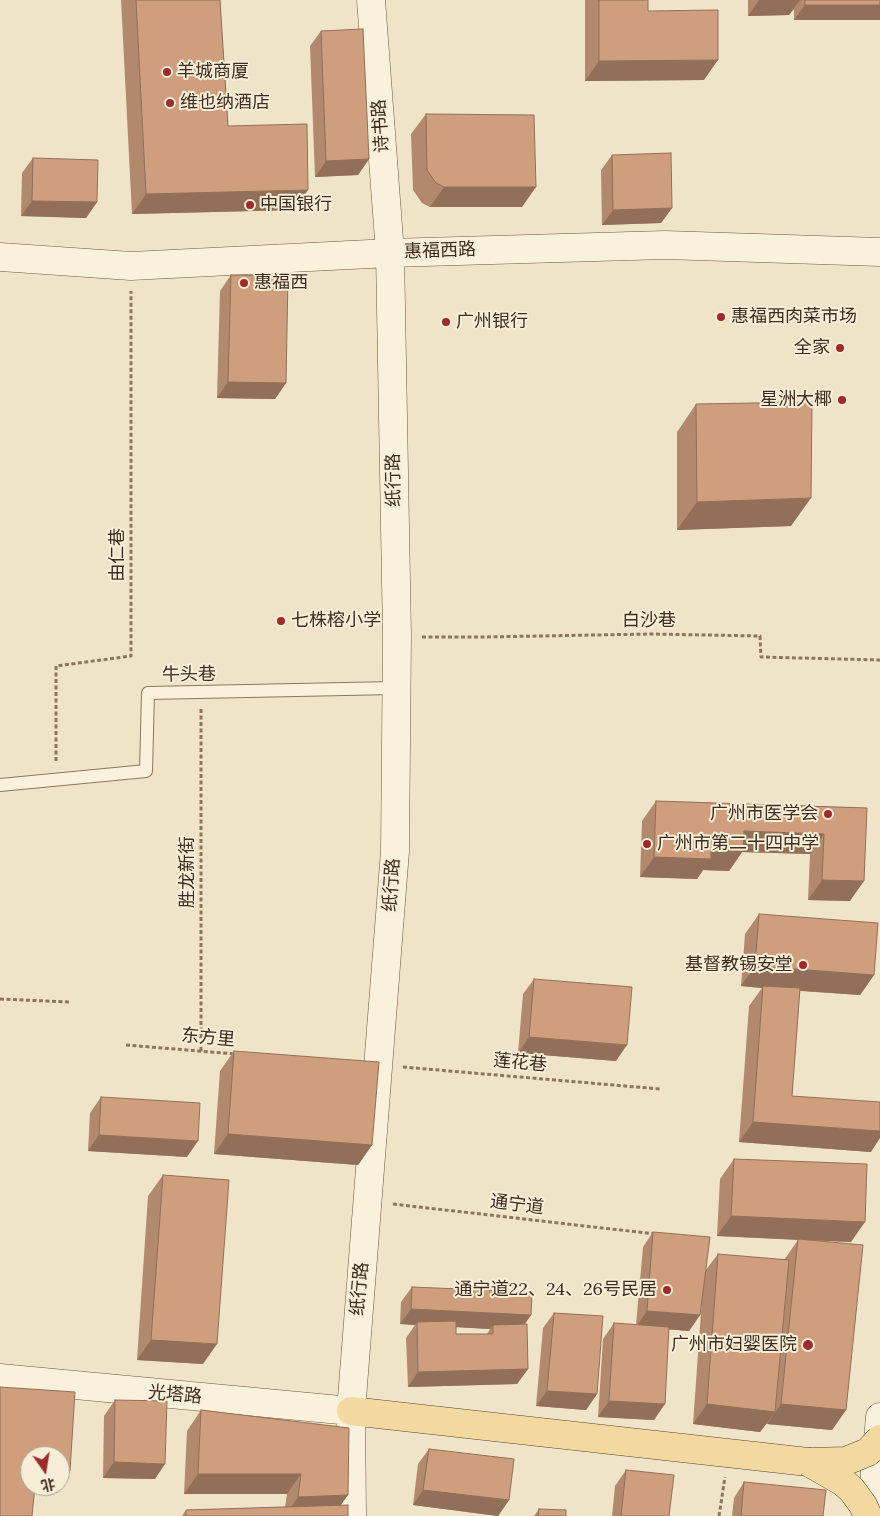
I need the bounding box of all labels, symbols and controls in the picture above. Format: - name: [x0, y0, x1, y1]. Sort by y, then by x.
- place label: 羊城商厦: [177, 61, 249, 83]
- marker: 羊城商厦: [161, 66, 173, 78]
- place label: 维也纳酒店: [180, 92, 270, 114]
- marker: 维也纳酒店: [164, 97, 176, 109]
- street label: 诗书路: [368, 98, 394, 154]
- place label: 中国银行: [260, 194, 332, 216]
- marker: 中国银行: [244, 199, 256, 211]
- street label: 惠福西路: [404, 239, 476, 263]
- place label: 惠福西: [254, 272, 308, 294]
- marker: 惠福西: [238, 277, 250, 289]
- place label: 惠福西肉菜市场: [731, 306, 857, 328]
- place label: 广州银行: [456, 311, 528, 333]
- marker: 惠福西肉菜市场: [715, 311, 727, 323]
- marker: 广州银行: [440, 316, 452, 328]
- place label: 全家: [794, 337, 830, 359]
- marker: 全家: [834, 342, 846, 354]
- place label: 星洲大椰: [760, 389, 832, 411]
- marker: 星洲大椰: [836, 394, 848, 406]
- street label: 纸行路: [383, 453, 405, 507]
- street label: 由仁巷: [107, 528, 129, 582]
- place label: 七株榕小学: [291, 610, 381, 632]
- street label: 白沙巷: [622, 610, 676, 632]
- marker: 七株榕小学: [275, 615, 287, 627]
- street label: 牛头巷: [162, 664, 216, 686]
- place label: 广州市医学会: [710, 803, 818, 825]
- marker: 广州市医学会: [822, 808, 834, 820]
- place label: 广州市第二十四中学: [657, 833, 819, 855]
- street label: 胜龙新街: [177, 836, 199, 908]
- marker: 广州市第二十四中学: [641, 838, 653, 850]
- street label: 纸行路: [379, 857, 405, 913]
- place label: 基督教锡安堂: [685, 954, 793, 976]
- marker: 基督教锡安堂: [797, 959, 809, 971]
- street label: 东方里: [180, 1025, 236, 1051]
- street label: 莲花巷: [492, 1050, 548, 1076]
- street label: 通宁道: [489, 1191, 545, 1219]
- street label: 纸行路: [347, 1261, 373, 1317]
- place label: 通宁道22、24、26号民居: [455, 1279, 657, 1301]
- marker: 通宁道22、24、26号民居: [661, 1284, 673, 1296]
- place label: 广州市妇婴医院: [671, 1334, 797, 1356]
- marker: 广州市妇婴医院: [801, 1338, 815, 1352]
- street label: 光塔路: [147, 1382, 203, 1408]
- north arrow: [20, 1446, 70, 1496]
- text: 北: [39, 1474, 57, 1495]

